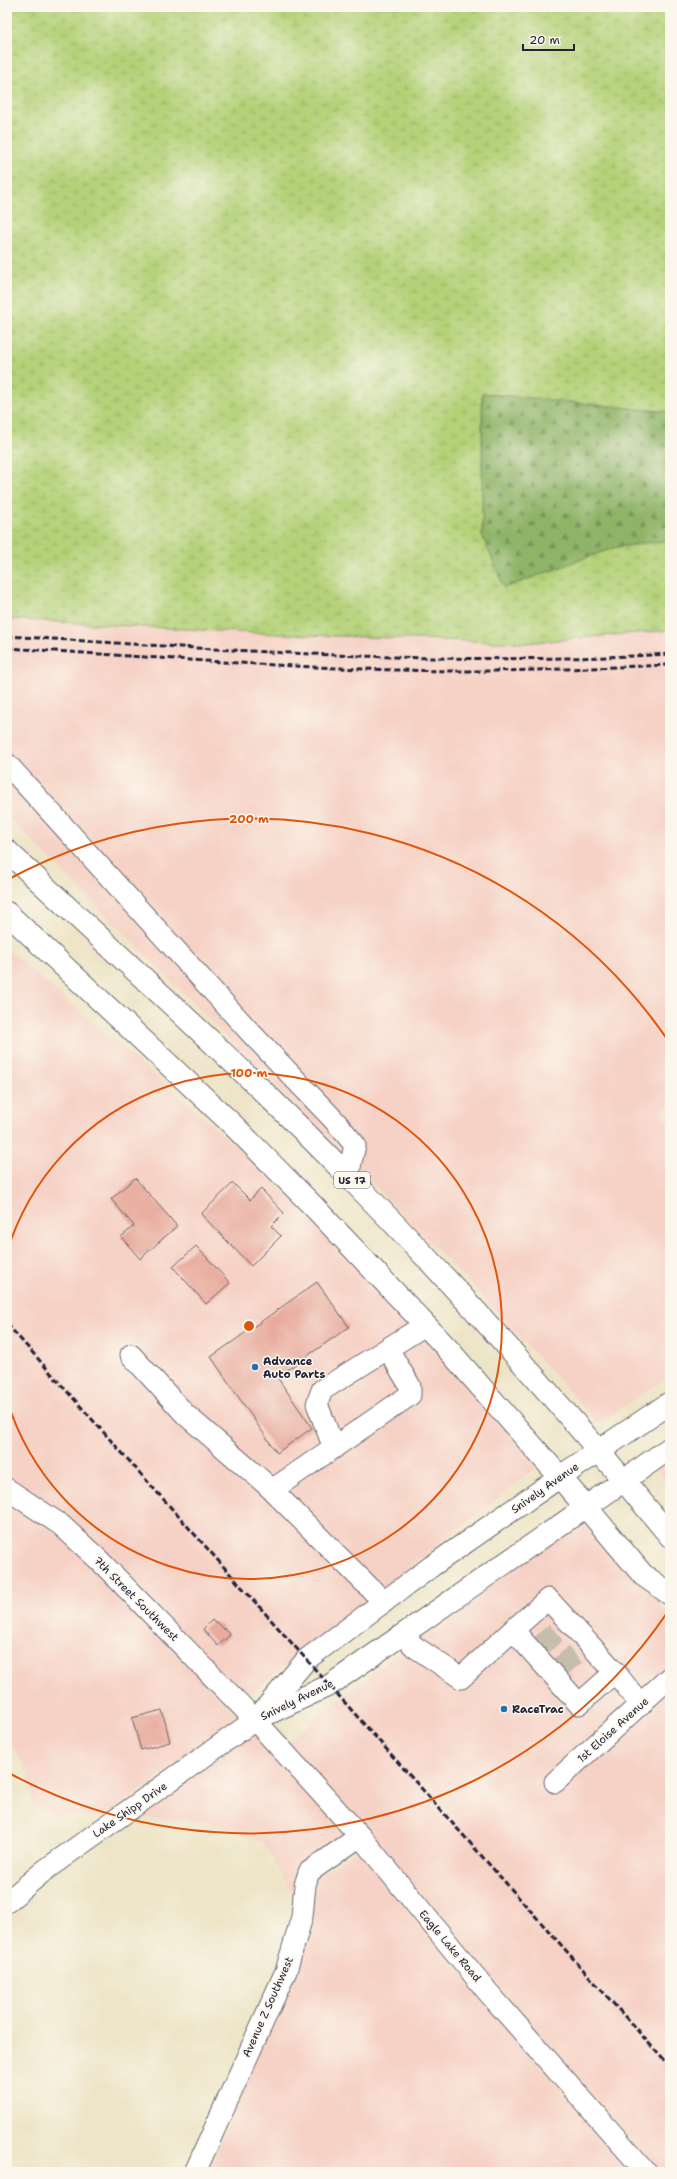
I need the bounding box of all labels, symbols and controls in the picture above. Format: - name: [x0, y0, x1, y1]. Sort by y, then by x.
- scale bar: [523, 26, 574, 52]
- text: 20 m: [529, 32, 560, 48]
- text: 200 m: [229, 811, 269, 827]
- text: 100 m: [231, 1065, 268, 1081]
- road number: US 17: [334, 1172, 370, 1188]
- centre of rings: [242, 1319, 256, 1333]
- place label: Advance Auto Parts: [263, 1354, 325, 1382]
- marker: Advance Auto Parts: [250, 1362, 260, 1372]
- street label: Snively Avenue: [508, 1459, 582, 1517]
- street label: 7th Street Southwest: [90, 1553, 182, 1645]
- street label: Snively Avenue: [258, 1676, 336, 1724]
- street label: 1st Eloise Avenue: [574, 1694, 652, 1766]
- place label: RaceTrac: [512, 1702, 564, 1717]
- marker: RaceTrac: [499, 1704, 509, 1714]
- street label: Lake Shipp Drive: [90, 1779, 170, 1841]
- street label: Eagle Lake Road: [415, 1907, 485, 1985]
- street label: Avenue Z Southwest: [239, 1954, 297, 2060]

